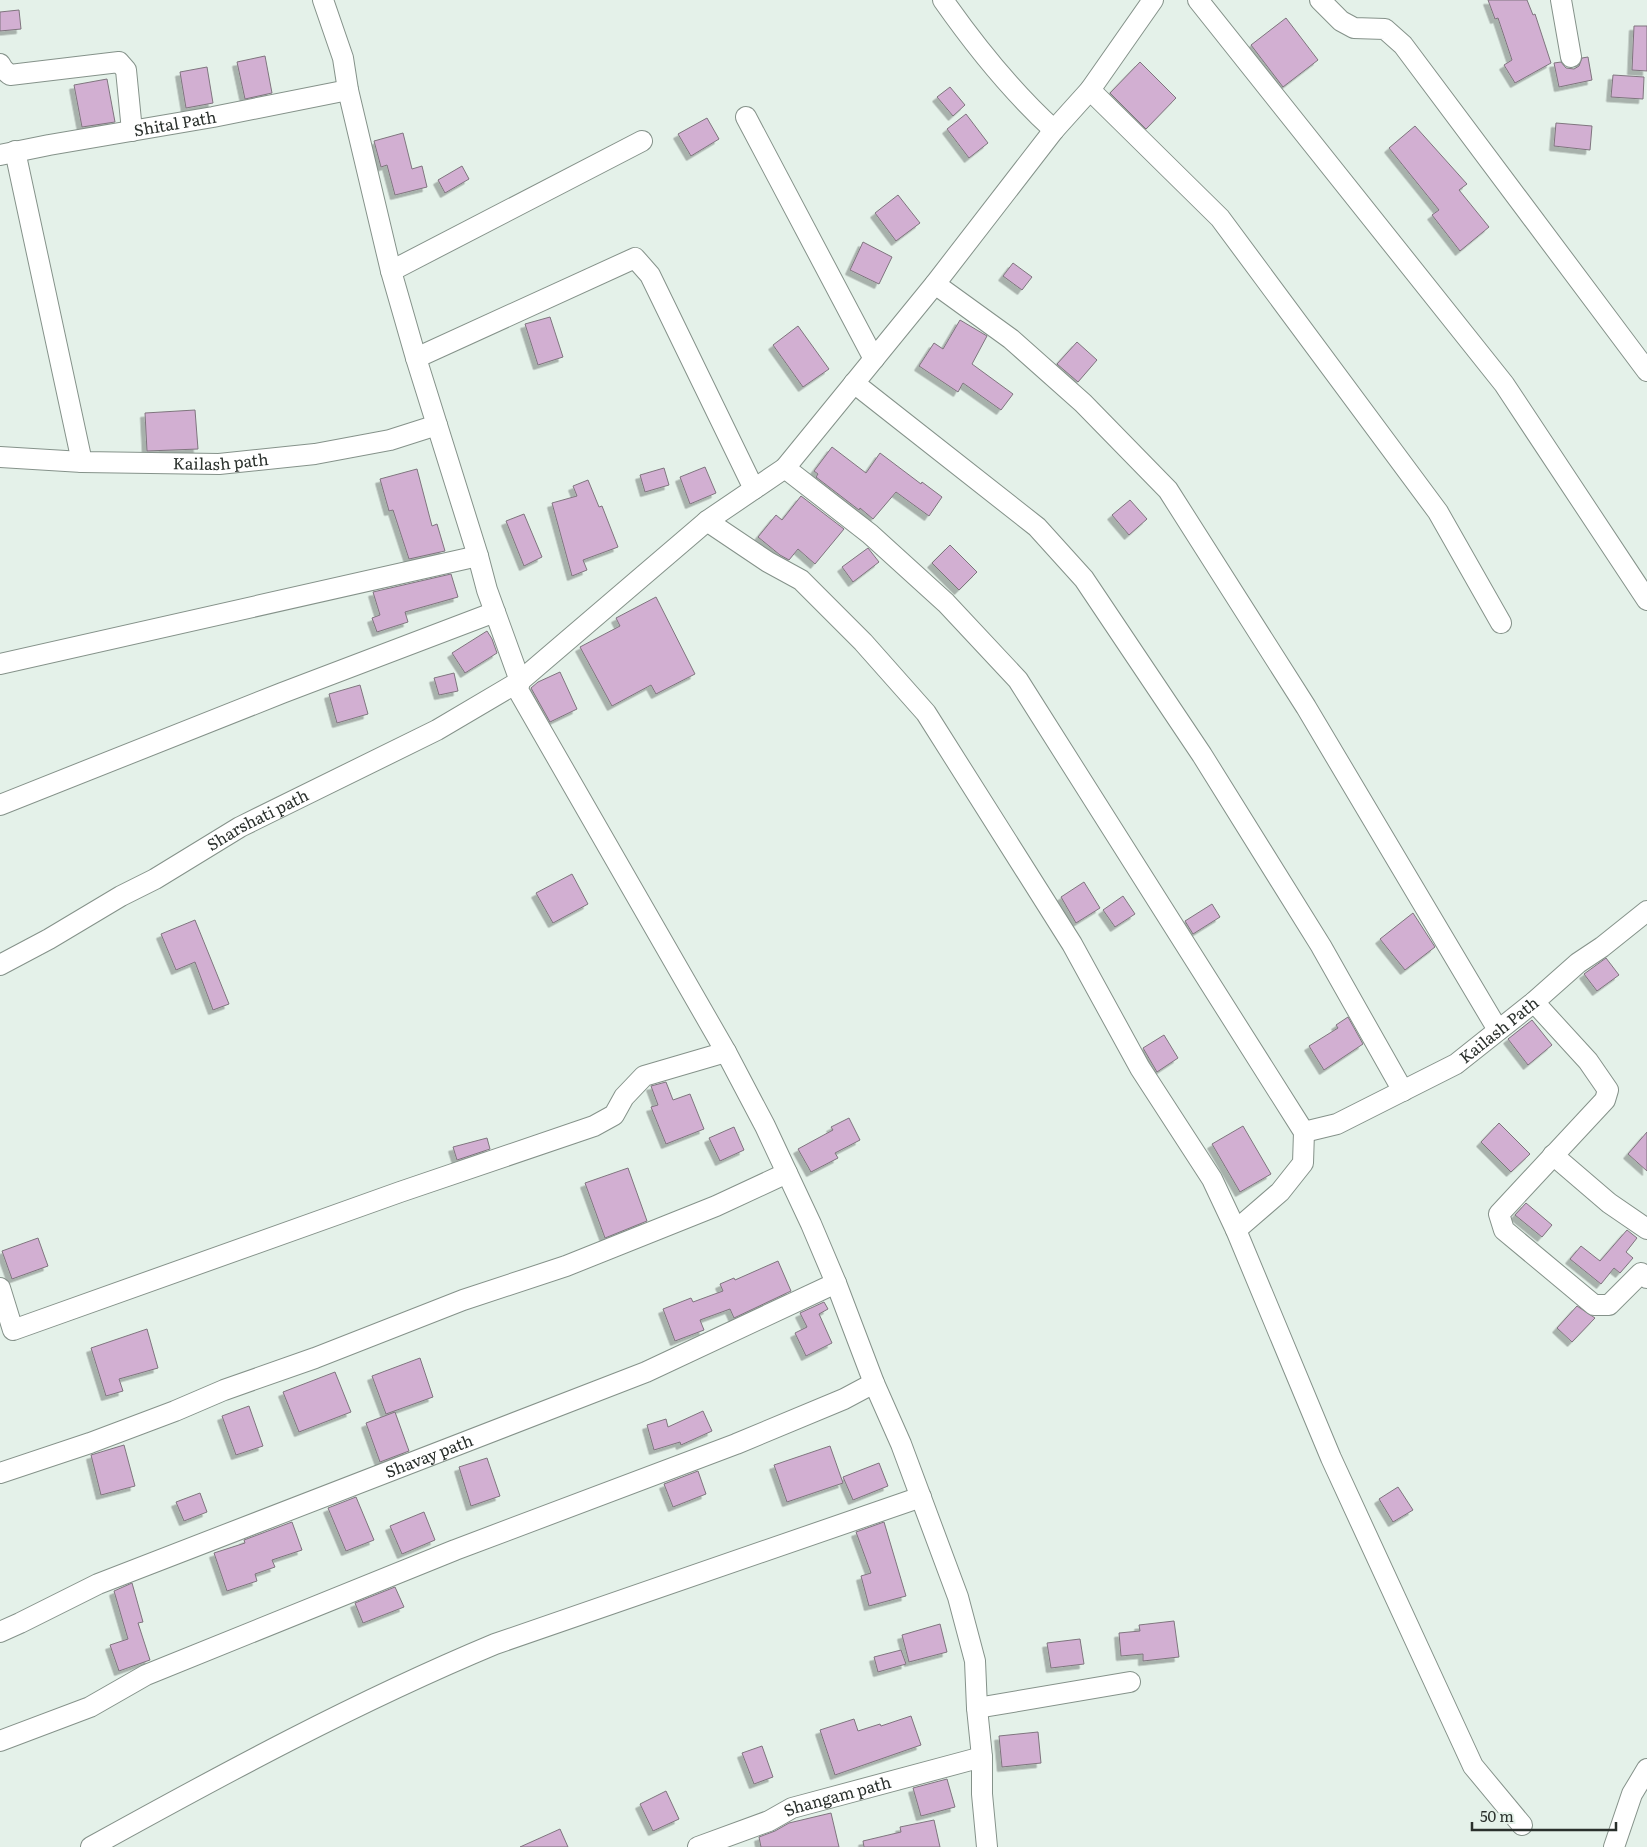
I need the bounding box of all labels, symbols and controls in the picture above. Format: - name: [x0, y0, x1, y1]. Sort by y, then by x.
- street label: Shital Path: [132, 104, 219, 141]
- street label: Kailash path: [173, 446, 270, 475]
- street label: Sharshati path: [202, 782, 313, 856]
- street label: Kailash Path: [1453, 990, 1543, 1068]
- street label: Shavay path: [381, 1427, 477, 1483]
- street label: Shangam path: [778, 1769, 894, 1822]
- scale bar: [1472, 1800, 1616, 1832]
- text: 50 m: [1480, 1804, 1514, 1827]

